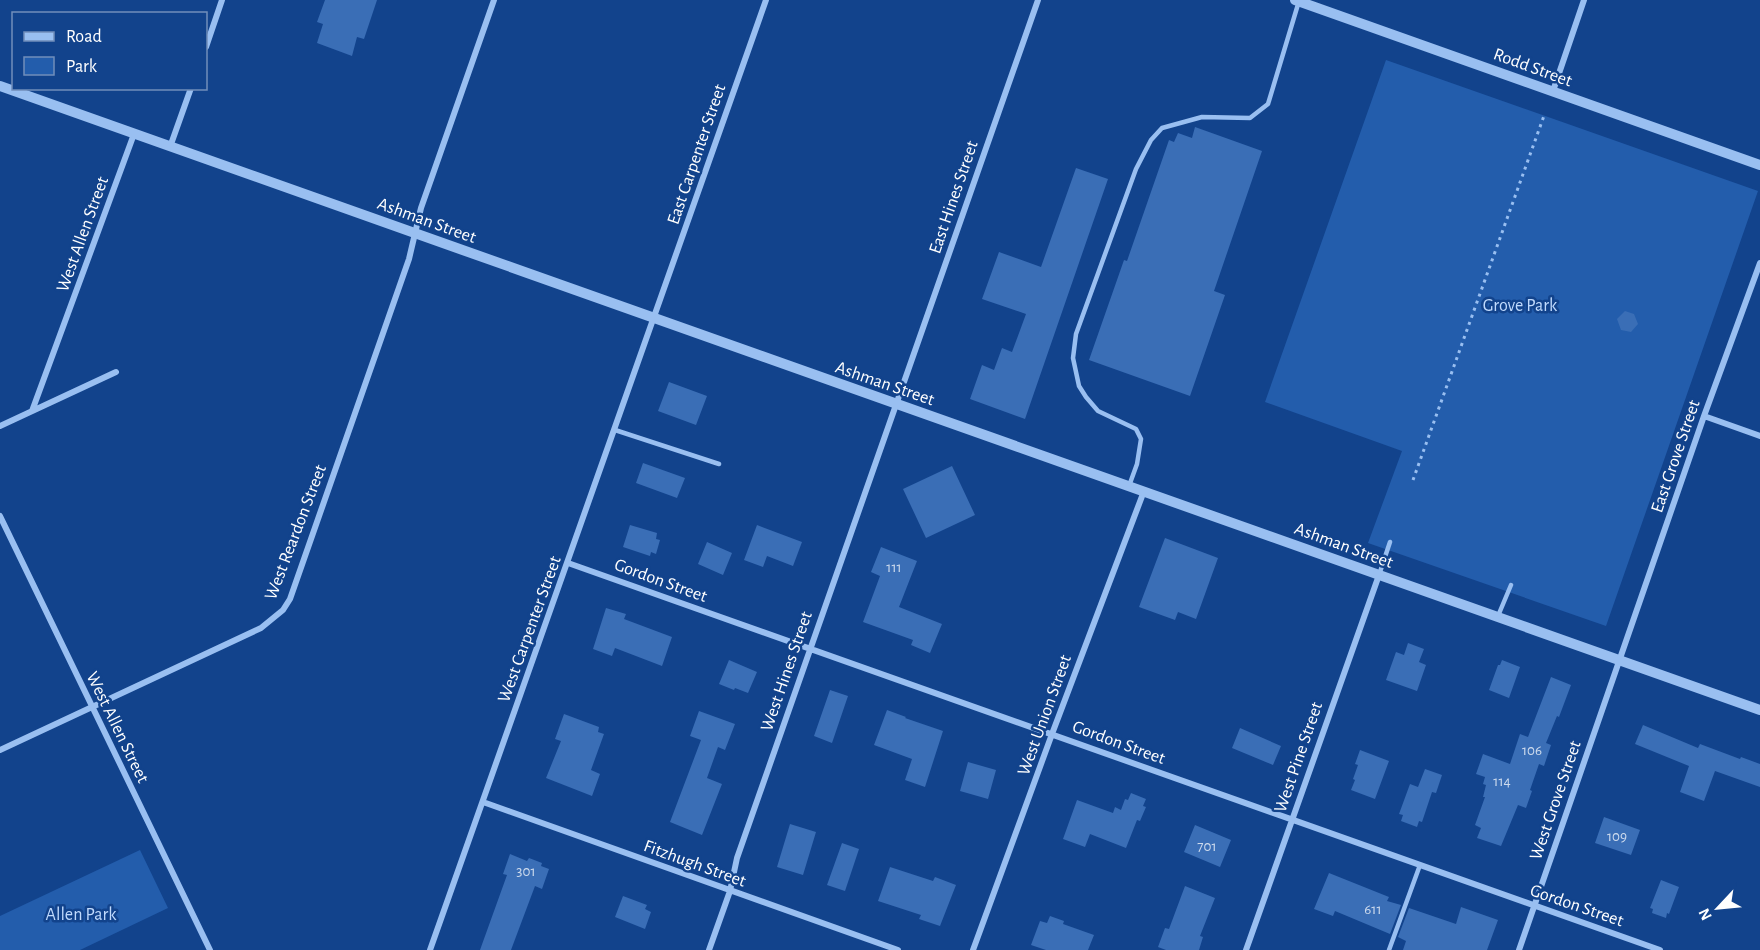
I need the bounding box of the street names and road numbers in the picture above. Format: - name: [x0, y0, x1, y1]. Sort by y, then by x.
- street label: Rodd Street: [1491, 45, 1575, 91]
- street label: East Carpenter Street: [665, 82, 729, 227]
- street label: East Hines Street: [926, 138, 982, 256]
- street label: West Allen Street: [54, 174, 112, 294]
- street label: Ashman Street: [375, 195, 479, 247]
- street label: Ashman Street: [833, 359, 937, 409]
- street label: East Grove Street: [1648, 397, 1704, 515]
- street label: West Reardon Street: [262, 462, 330, 602]
- street label: Ashman Street: [1292, 520, 1396, 572]
- street label: West Carpenter Street: [495, 554, 565, 705]
- street label: Gordon Street: [612, 556, 710, 606]
- street label: West Hines Street: [758, 609, 816, 733]
- street label: West Union Street: [1015, 652, 1075, 778]
- street label: West Allen Street: [82, 669, 152, 786]
- street label: West Pine Street: [1272, 700, 1326, 815]
- street label: Gordon Street: [1070, 718, 1168, 768]
- street label: West Grove Street: [1527, 738, 1585, 862]
- street label: Fitzhugh Street: [641, 837, 748, 891]
- street label: Gordon Street: [1528, 882, 1626, 930]

